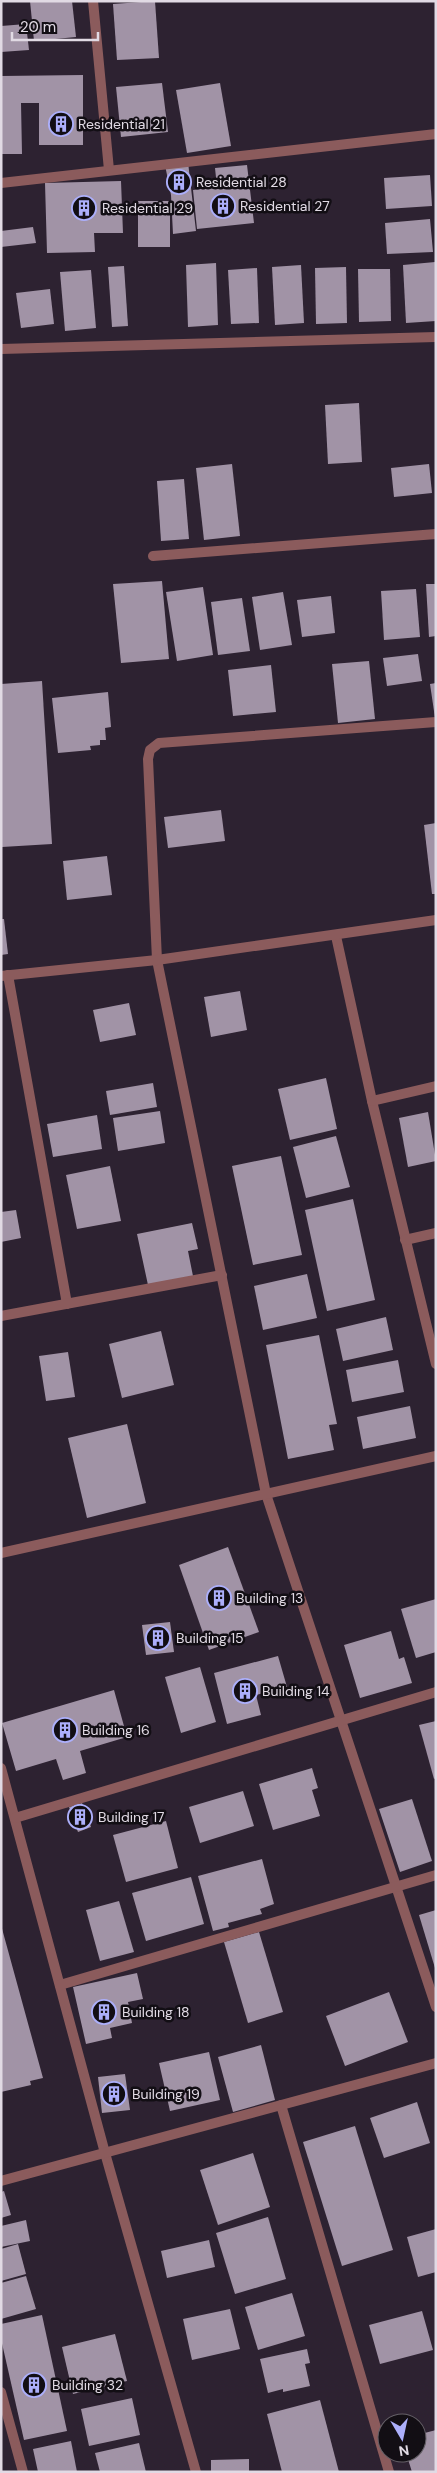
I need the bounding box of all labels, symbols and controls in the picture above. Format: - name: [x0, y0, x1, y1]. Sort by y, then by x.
- scale bar: [12, 10, 99, 42]
- text: 20 m: [20, 17, 56, 37]
- building icon: Residential 21: [48, 111, 74, 137]
- place label: Residential 21: [78, 115, 165, 133]
- building icon: Residential 28: [166, 169, 192, 195]
- place label: Residential 28: [196, 173, 287, 191]
- building icon: Residential 27: [210, 193, 236, 219]
- building icon: Residential 29: [71, 195, 97, 221]
- place label: Residential 27: [240, 197, 330, 215]
- place label: Residential 29: [102, 199, 193, 217]
- building icon: Building 13: [206, 1585, 232, 1611]
- place label: Building 13: [236, 1589, 303, 1607]
- building icon: Building 15: [145, 1625, 171, 1651]
- place label: Building 15: [176, 1629, 244, 1647]
- building icon: Building 14: [232, 1678, 258, 1704]
- place label: Building 14: [262, 1682, 330, 1700]
- building icon: Building 16: [52, 1717, 78, 1743]
- place label: Building 16: [82, 1721, 150, 1739]
- building icon: Building 17: [67, 1804, 93, 1830]
- place label: Building 17: [98, 1808, 165, 1826]
- building icon: Building 18: [91, 1999, 117, 2025]
- place label: Building 18: [122, 2003, 190, 2021]
- building icon: Building 19: [101, 2081, 127, 2107]
- place label: Building 19: [132, 2085, 200, 2103]
- building icon: Building 32: [21, 2372, 47, 2398]
- place label: Building 32: [52, 2376, 123, 2394]
- north arrow: [377, 2413, 427, 2463]
- text: N: [398, 2441, 410, 2461]

